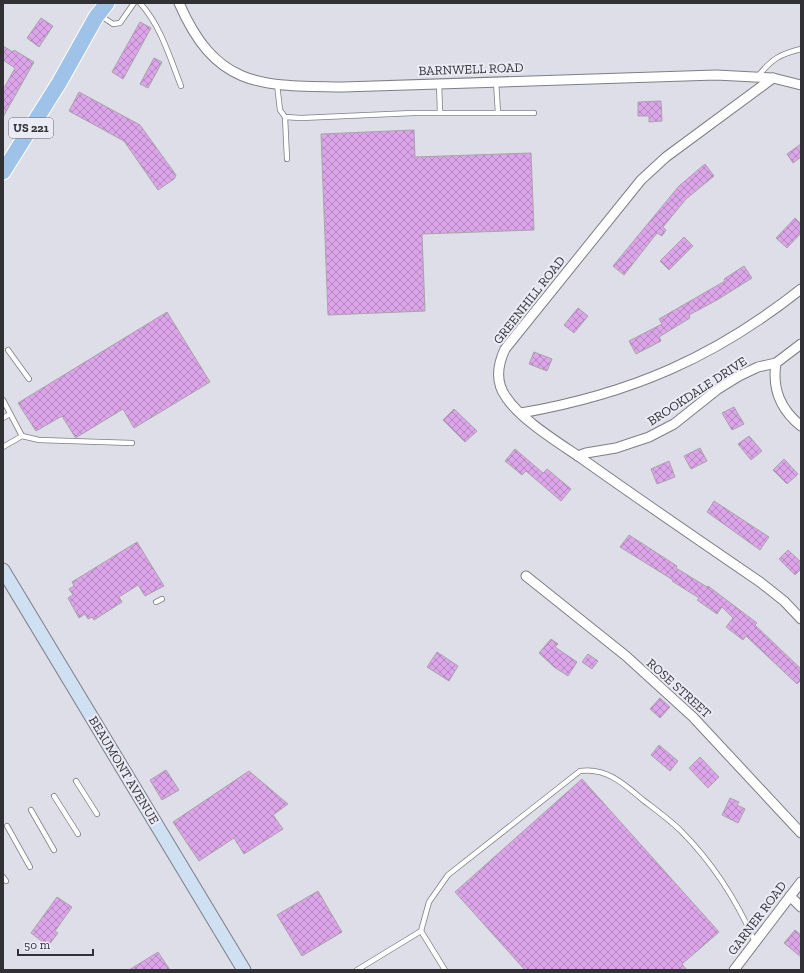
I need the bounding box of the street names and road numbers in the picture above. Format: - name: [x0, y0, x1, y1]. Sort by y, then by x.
- street label: BARNWELL ROAD: [418, 60, 524, 78]
- road number: US 221: [9, 118, 53, 138]
- street label: GREENHILL ROAD: [490, 253, 568, 347]
- street label: BROOKDALE DRIVE: [645, 353, 750, 429]
- street label: ROSE STREET: [644, 655, 714, 721]
- street label: BEAUMONT AVENUE: [86, 713, 162, 827]
- street label: GARNER ROAD: [724, 878, 790, 958]

